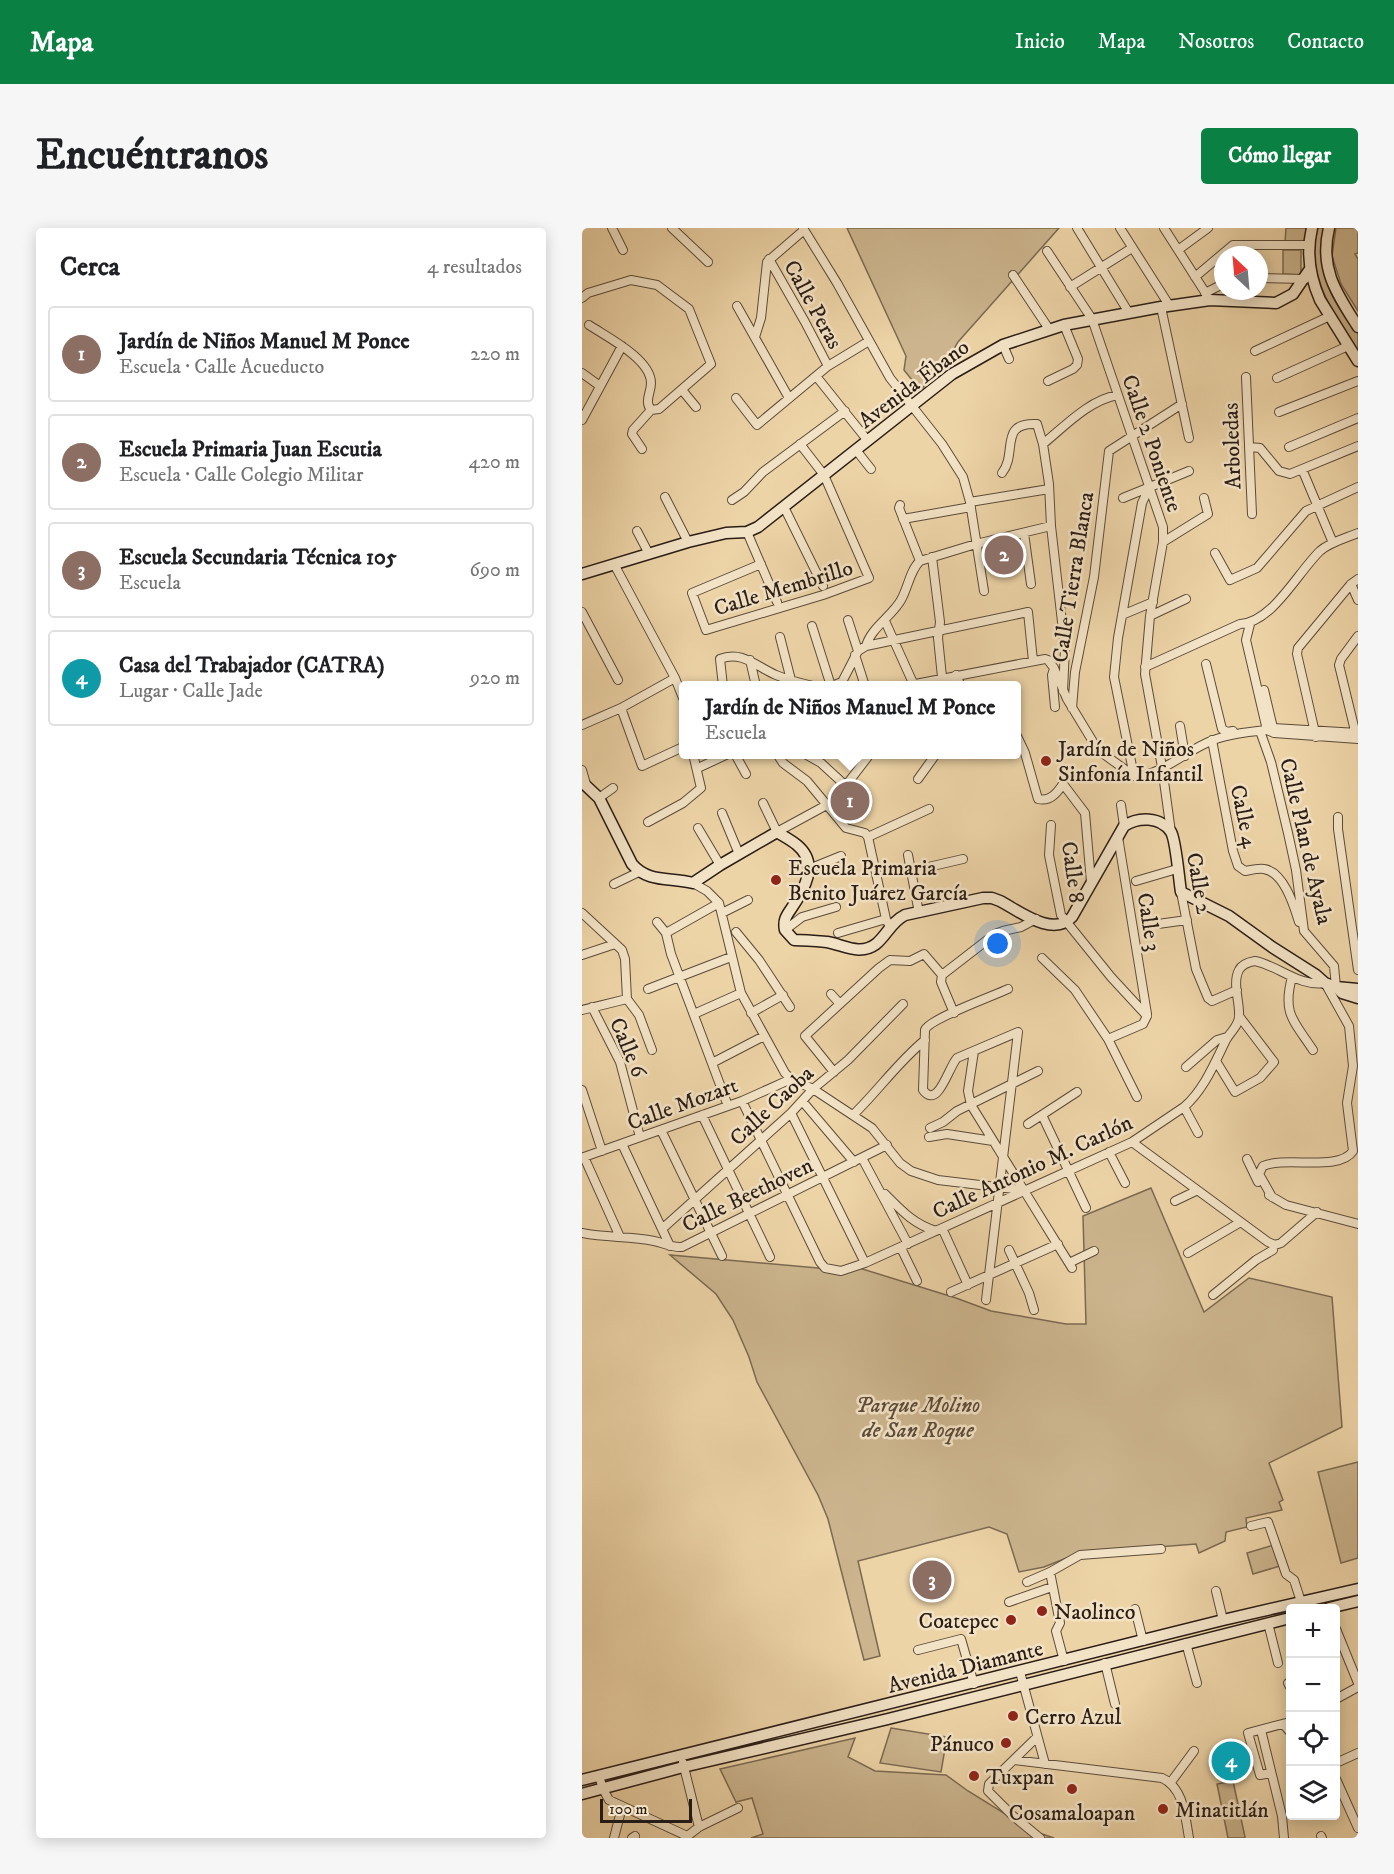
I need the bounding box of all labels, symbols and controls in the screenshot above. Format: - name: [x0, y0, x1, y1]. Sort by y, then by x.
- text: Mapa: [30, 25, 93, 60]
- text: Inicio: [1015, 29, 1065, 55]
- text: Mapa: [1098, 29, 1145, 55]
- text: Nosotros: [1178, 29, 1254, 55]
- text: Contacto: [1287, 29, 1364, 55]
- button: Cómo llegar: [1201, 128, 1358, 184]
- text: Encuéntranos: [36, 130, 268, 182]
- north arrow: [1214, 246, 1268, 300]
- text: Cerca: [60, 251, 120, 284]
- text: 4 resultados: [427, 255, 522, 280]
- street label: Calle Peras: [777, 256, 848, 354]
- text: Jardín de Niños Manuel M Ponce: [119, 328, 410, 355]
- street label: Avenida Ébano: [853, 334, 975, 435]
- text: 1: [78, 342, 85, 367]
- text: 220 m: [470, 342, 520, 367]
- text: Escuela · Calle Acueducto: [119, 355, 324, 380]
- street label: Calle 2 Poniente: [1115, 371, 1188, 516]
- street label: Arboledas: [1217, 402, 1247, 490]
- text: Escuela Primaria Juan Escutia: [119, 436, 382, 463]
- text: 2: [77, 450, 86, 475]
- text: 420 m: [469, 450, 520, 475]
- text: Escuela · Calle Colegio Militar: [119, 463, 364, 488]
- street label: Calle Tierra Blanca: [1047, 489, 1100, 665]
- pin: 2: [984, 532, 1024, 578]
- text: Escuela Secundaria Técnica 105: [119, 544, 397, 571]
- street label: Calle Membrillo: [711, 554, 856, 622]
- text: 3: [78, 558, 85, 583]
- text: 690 m: [470, 558, 520, 583]
- text: Escuela: [119, 571, 181, 596]
- text: Casa del Trabajador (CATRA): [119, 652, 385, 679]
- text: 4: [76, 666, 87, 691]
- text: 920 m: [470, 666, 520, 691]
- text: Lugar · Calle Jade: [119, 679, 263, 704]
- popup: [679, 681, 1021, 759]
- text: Jardín de Niños Manuel M Ponce: [705, 694, 995, 721]
- text: Escuela: [705, 721, 767, 746]
- place label: Jardín de Niños Sinfonía Infantil: [1056, 736, 1204, 788]
- marker: Jardín de Niños Sinfonía Infantil: [1039, 754, 1053, 768]
- street label: Calle Plan de Ayala: [1273, 756, 1338, 928]
- pin: 1: [830, 778, 870, 824]
- street label: Calle 4: [1224, 782, 1264, 852]
- street label: Calle 8: [1055, 840, 1090, 905]
- street label: Calle 2: [1180, 851, 1217, 916]
- place label: Escuela Primaria Benito Juárez García: [788, 855, 968, 907]
- marker: Escuela Primaria Benito Juárez García: [769, 873, 783, 887]
- street label: Calle 3: [1131, 891, 1166, 954]
- your location: [983, 929, 1012, 958]
- street label: Calle 6: [603, 1014, 653, 1083]
- street label: Calle Caoba: [724, 1060, 820, 1152]
- street label: Calle Mozart: [624, 1072, 741, 1137]
- street label: Calle Antonio M. Carlón: [928, 1109, 1137, 1226]
- street label: Calle Beethoven: [678, 1152, 818, 1239]
- park label: Parque Molino de San Roque: [856, 1392, 980, 1445]
- pin: 3: [912, 1558, 952, 1602]
- place label: Naolinco: [1054, 1599, 1135, 1626]
- marker: Naolinco: [1035, 1604, 1049, 1618]
- map controls: [1286, 1604, 1340, 1820]
- button: +: [1286, 1604, 1340, 1658]
- place label: Coatepec: [919, 1608, 999, 1635]
- marker: Coatepec: [1004, 1613, 1018, 1627]
- street label: Avenida Diamante: [885, 1635, 1046, 1700]
- button: −: [1286, 1658, 1340, 1712]
- place label: Cerro Azul: [1025, 1704, 1122, 1731]
- marker: Cerro Azul: [1006, 1709, 1020, 1723]
- button: locate: [1286, 1712, 1340, 1766]
- place label: Pánuco: [930, 1731, 994, 1758]
- marker: Pánuco: [999, 1736, 1013, 1750]
- pin: 4: [1212, 1738, 1250, 1784]
- place label: Tuxpan: [986, 1764, 1055, 1791]
- button: layers: [1286, 1766, 1340, 1820]
- marker: Tuxpan: [967, 1769, 981, 1783]
- marker: Cosamaloapan: [1065, 1782, 1079, 1796]
- scale bar: [600, 1796, 692, 1824]
- place label: Minatitlán: [1175, 1797, 1269, 1824]
- text: 100 m: [609, 1799, 648, 1819]
- place label: Cosamaloapan: [1009, 1800, 1136, 1827]
- marker: Minatitlán: [1156, 1802, 1170, 1816]

